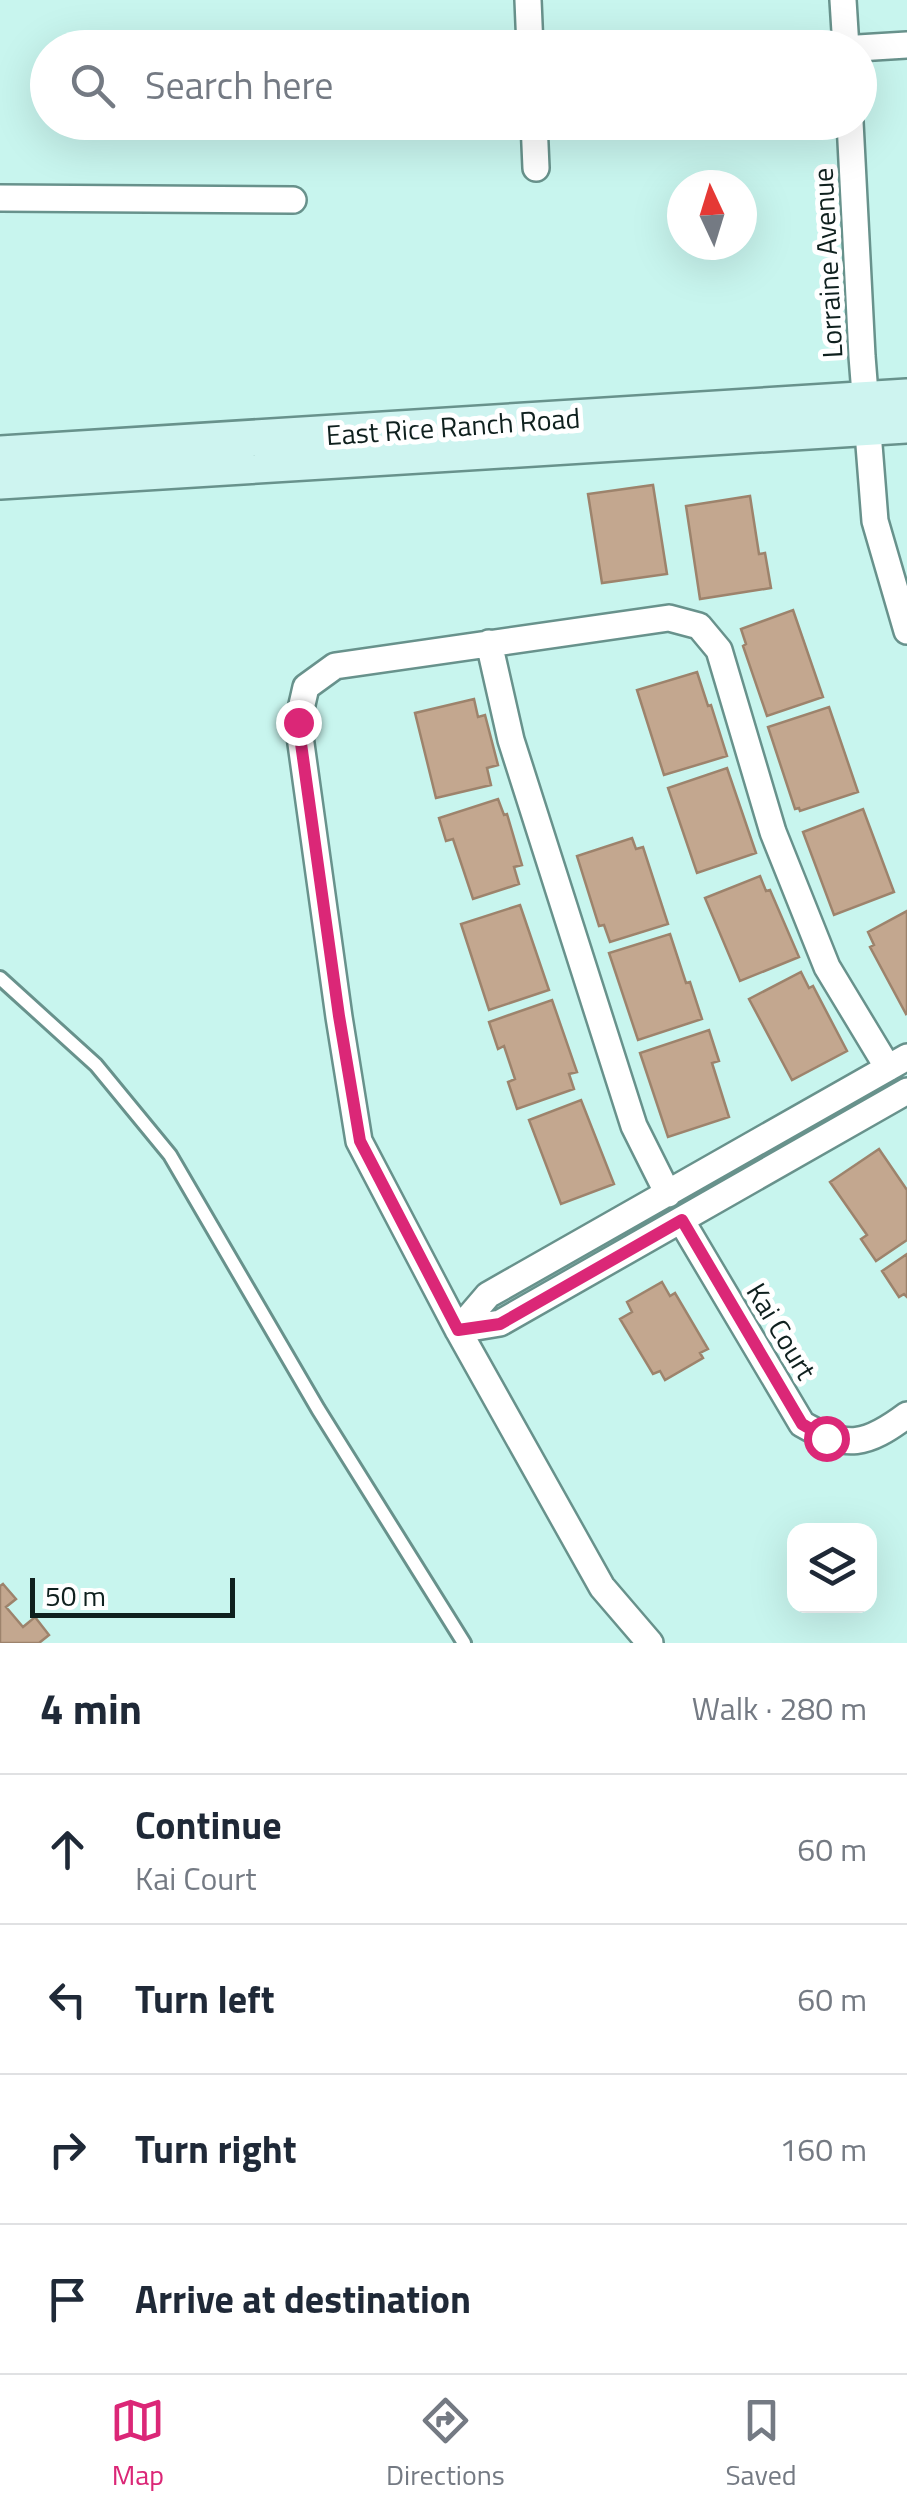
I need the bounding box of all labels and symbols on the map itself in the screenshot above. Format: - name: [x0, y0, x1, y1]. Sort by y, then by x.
- street label: Lorraine Avenue: [801, 167, 853, 359]
- north arrow: [667, 170, 757, 260]
- street label: East Rice Ranch Road: [325, 396, 581, 456]
- route end: [276, 700, 322, 746]
- street label: Kai Court: [736, 1274, 828, 1388]
- route start: [804, 1416, 850, 1462]
- scale bar: [30, 1573, 235, 1618]

